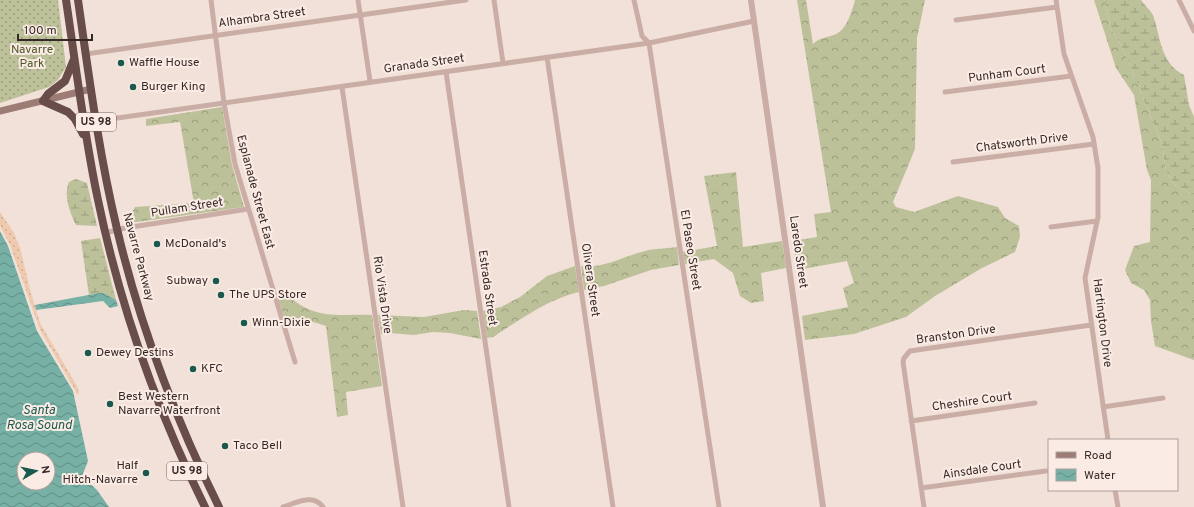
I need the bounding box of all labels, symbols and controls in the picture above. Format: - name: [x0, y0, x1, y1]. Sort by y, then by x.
- street label: Alhambra Street: [217, 4, 307, 32]
- scale bar: [18, 16, 92, 42]
- text: 100 m: [24, 23, 57, 39]
- park label: Navarre Park: [11, 42, 53, 72]
- street label: Granada Street: [383, 50, 465, 78]
- place label: Waffle House: [129, 55, 199, 71]
- marker: Waffle House: [116, 58, 126, 68]
- street label: Punham Court: [967, 61, 1047, 87]
- place label: Burger King: [141, 79, 206, 95]
- marker: Burger King: [128, 82, 138, 92]
- road number: US 98: [76, 113, 116, 131]
- street label: Chatsworth Drive: [975, 129, 1069, 157]
- street label: Esplanade Street East: [232, 133, 278, 251]
- street label: Pullam Street: [150, 194, 224, 222]
- street label: El Paseo Street: [676, 208, 704, 292]
- street label: Navarre Parkway: [119, 211, 157, 303]
- street label: Laredo Street: [785, 214, 811, 290]
- place label: McDonald's: [165, 236, 227, 252]
- marker: McDonald's: [152, 239, 162, 249]
- street label: Olivera Street: [577, 242, 603, 318]
- street label: Estrada Street: [474, 249, 500, 327]
- street label: Rio Vista Drive: [369, 255, 395, 335]
- place label: Subway: [166, 273, 208, 289]
- marker: Subway: [211, 276, 221, 286]
- street label: Hartington Drive: [1089, 278, 1115, 368]
- place label: The UPS Store: [229, 287, 307, 303]
- marker: The UPS Store: [216, 290, 226, 300]
- place label: Winn-Dixie: [252, 315, 310, 331]
- marker: Winn-Dixie: [239, 318, 249, 328]
- street label: Branston Drive: [915, 322, 997, 348]
- place label: Dewey Destins: [96, 345, 174, 361]
- marker: Dewey Destins: [83, 348, 93, 358]
- place label: KFC: [201, 361, 223, 377]
- marker: KFC: [188, 364, 198, 374]
- street label: Cheshire Court: [931, 388, 1013, 416]
- place label: Best Western Navarre Waterfront: [118, 389, 221, 419]
- marker: Best Western Navarre Waterfront: [105, 399, 115, 409]
- water label: Santa Rosa Sound: [6, 403, 73, 434]
- place label: Taco Bell: [233, 438, 282, 454]
- legend: [1048, 439, 1178, 491]
- marker: Taco Bell: [220, 441, 230, 451]
- text: Road: [1084, 448, 1112, 464]
- north arrow: [16, 451, 56, 491]
- street label: Ainsdale Court: [941, 457, 1023, 483]
- place label: Half Hitch-Navarre: [62, 458, 138, 488]
- road number: US 98: [167, 462, 207, 480]
- text: N: [37, 465, 52, 475]
- marker: Half Hitch-Navarre: [141, 468, 151, 478]
- text: Water: [1084, 468, 1116, 484]

